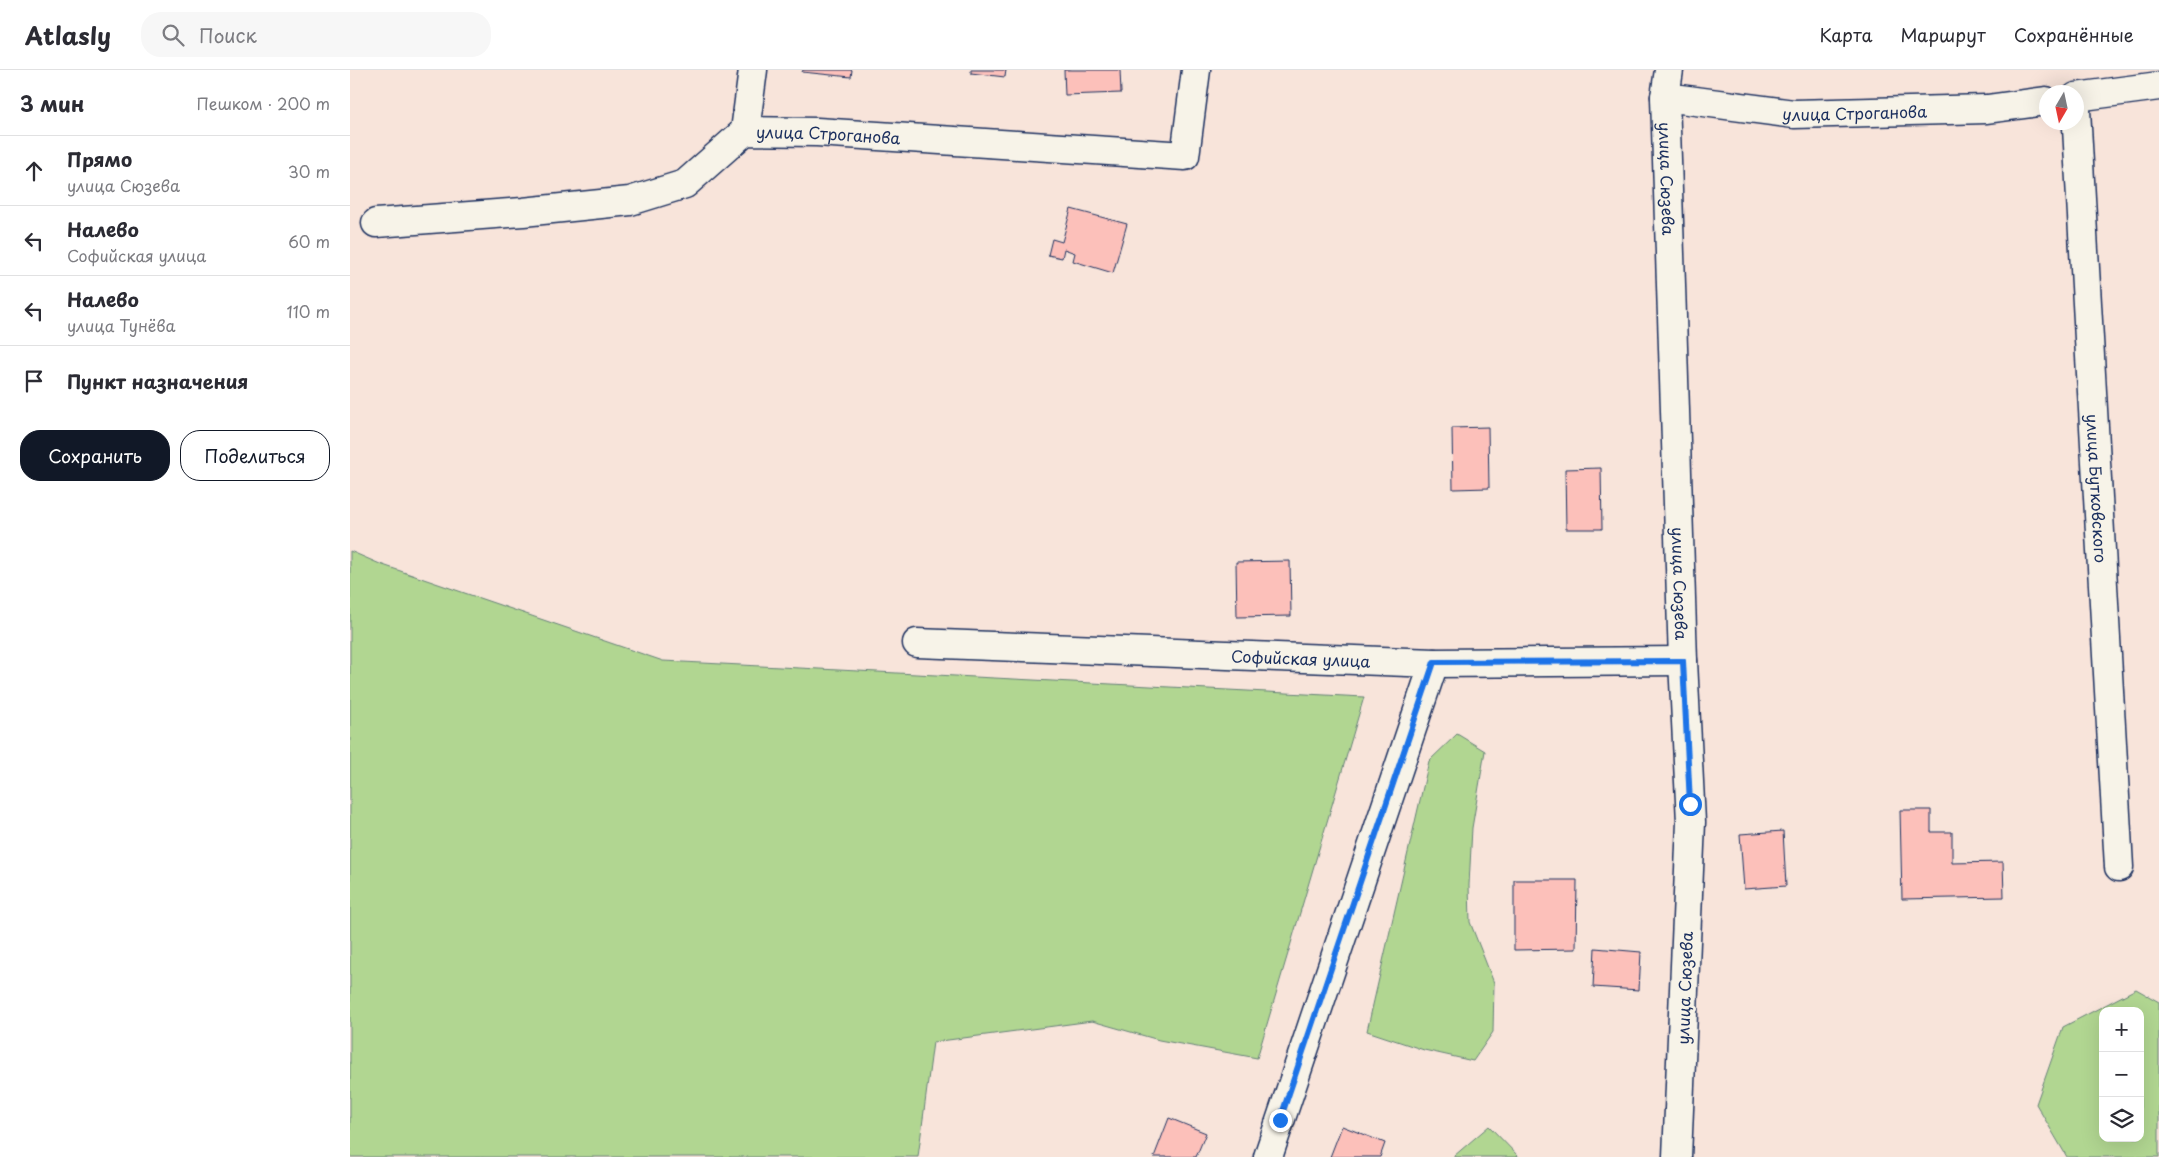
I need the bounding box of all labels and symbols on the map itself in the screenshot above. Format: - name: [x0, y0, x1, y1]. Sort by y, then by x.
- north arrow: [2039, 85, 2084, 130]
- street label: улица Строганова: [1781, 99, 1927, 126]
- street label: улица Строганова: [756, 119, 901, 149]
- street label: улица Сюзева: [1654, 122, 1681, 236]
- street label: улица Бутковского: [2081, 413, 2114, 564]
- street label: улица Сюзева: [1667, 527, 1694, 640]
- street label: Софийская улица: [1231, 643, 1371, 673]
- route start: [1679, 793, 1702, 816]
- street label: улица Сюзева: [1670, 931, 1698, 1045]
- route end: [1269, 1109, 1292, 1132]

